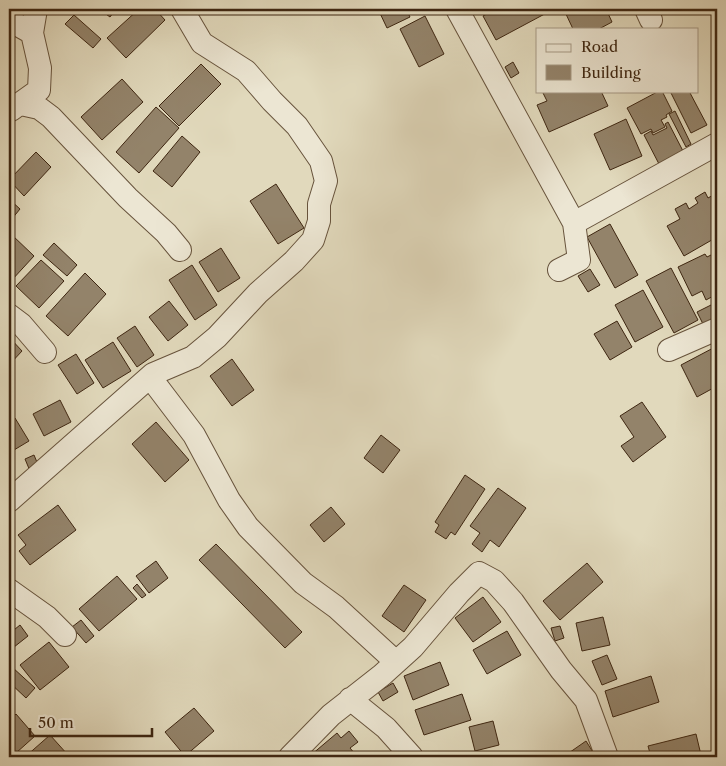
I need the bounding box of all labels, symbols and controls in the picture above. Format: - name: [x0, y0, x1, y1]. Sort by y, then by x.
- legend: [536, 28, 698, 92]
- text: Road: [581, 37, 618, 56]
- text: Building: [581, 63, 641, 82]
- scale bar: [30, 706, 152, 738]
- text: 50 m: [38, 713, 74, 732]

